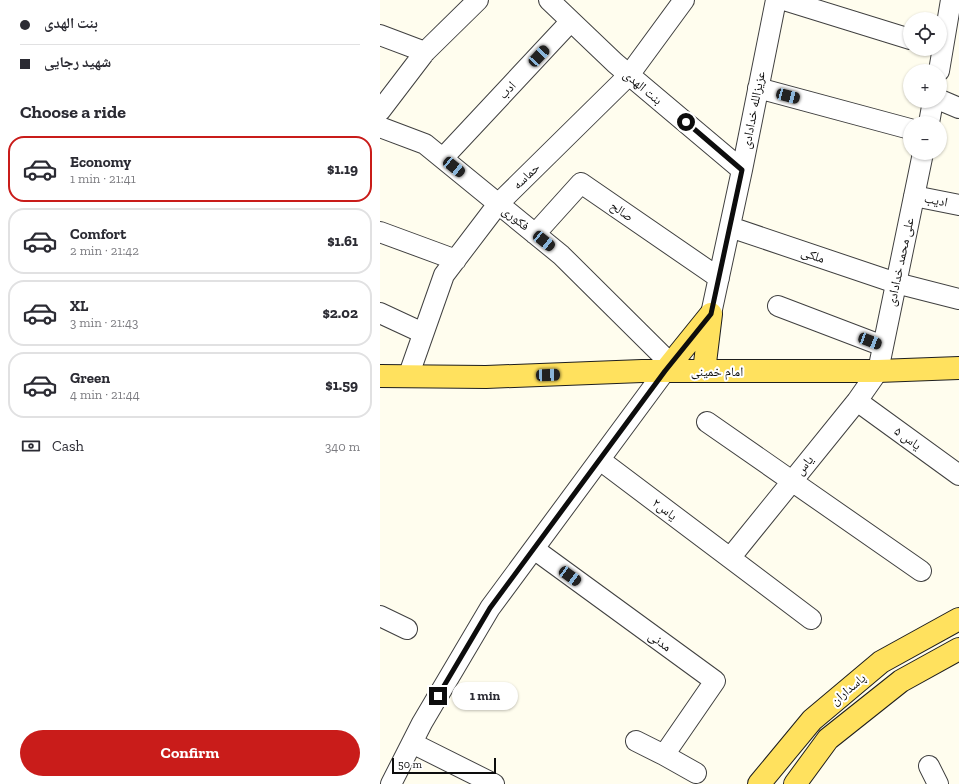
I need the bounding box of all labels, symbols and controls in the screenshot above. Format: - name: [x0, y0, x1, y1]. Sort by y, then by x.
- map controls: [903, 12, 947, 160]
- button: locate: [903, 12, 947, 56]
- text: بنت الهدی: [44, 14, 98, 32]
- car: [526, 43, 552, 69]
- text: شهید رجایی: [44, 53, 111, 71]
- button: +: [903, 64, 947, 108]
- street label: بنت الهدی: [620, 66, 665, 108]
- street label: عزیزالله خدادادی: [738, 69, 769, 150]
- street label: ادب: [495, 78, 519, 102]
- car: [775, 87, 801, 105]
- text: Choose a ride: [20, 101, 126, 123]
- route start: [677, 113, 695, 131]
- button: −: [903, 116, 947, 160]
- icon: car: [22, 151, 58, 187]
- text: Economy: [70, 153, 131, 171]
- car: [441, 155, 467, 179]
- text: $1.19: [327, 160, 358, 178]
- street label: حماسه: [510, 160, 542, 192]
- text: 1 min · 21:41: [70, 171, 136, 186]
- street label: ادیب: [923, 190, 949, 210]
- street label: صالح: [606, 198, 637, 226]
- street label: فکوری: [499, 203, 533, 234]
- street label: علی محمد خدادادی: [883, 216, 918, 308]
- icon: car: [22, 223, 58, 259]
- text: Comfort: [70, 225, 126, 243]
- car: [531, 229, 557, 253]
- text: $1.61: [327, 232, 358, 250]
- text: 2 min · 21:42: [70, 243, 139, 258]
- street label: ملکی: [799, 244, 827, 267]
- icon: car: [22, 295, 58, 331]
- text: XL: [70, 297, 88, 315]
- text: $2.02: [322, 304, 358, 322]
- text: 3 min · 21:43: [70, 315, 138, 330]
- car: [857, 331, 883, 351]
- street label: امام خمینی: [691, 364, 743, 380]
- icon: car: [22, 367, 58, 403]
- text: Green: [70, 369, 110, 387]
- car: [536, 369, 560, 381]
- text: $1.59: [325, 376, 358, 394]
- text: 4 min · 21:44: [70, 387, 140, 402]
- street label: یاس ۵: [891, 423, 924, 454]
- icon: cash: [20, 435, 42, 457]
- text: Cash: [52, 437, 84, 455]
- text: 340 m: [325, 439, 360, 454]
- street label: یاس: [792, 452, 817, 478]
- street label: یاس۲: [649, 495, 680, 524]
- car: [557, 564, 583, 588]
- street label: مدنی: [645, 628, 674, 655]
- street label: پاسداران: [827, 670, 869, 709]
- callout: 1 min: [452, 682, 518, 710]
- route end: [429, 687, 447, 705]
- text: 1 min: [470, 688, 500, 703]
- button: Confirm: [20, 730, 360, 776]
- scale bar: [392, 756, 496, 775]
- text: 50 m: [398, 758, 422, 771]

